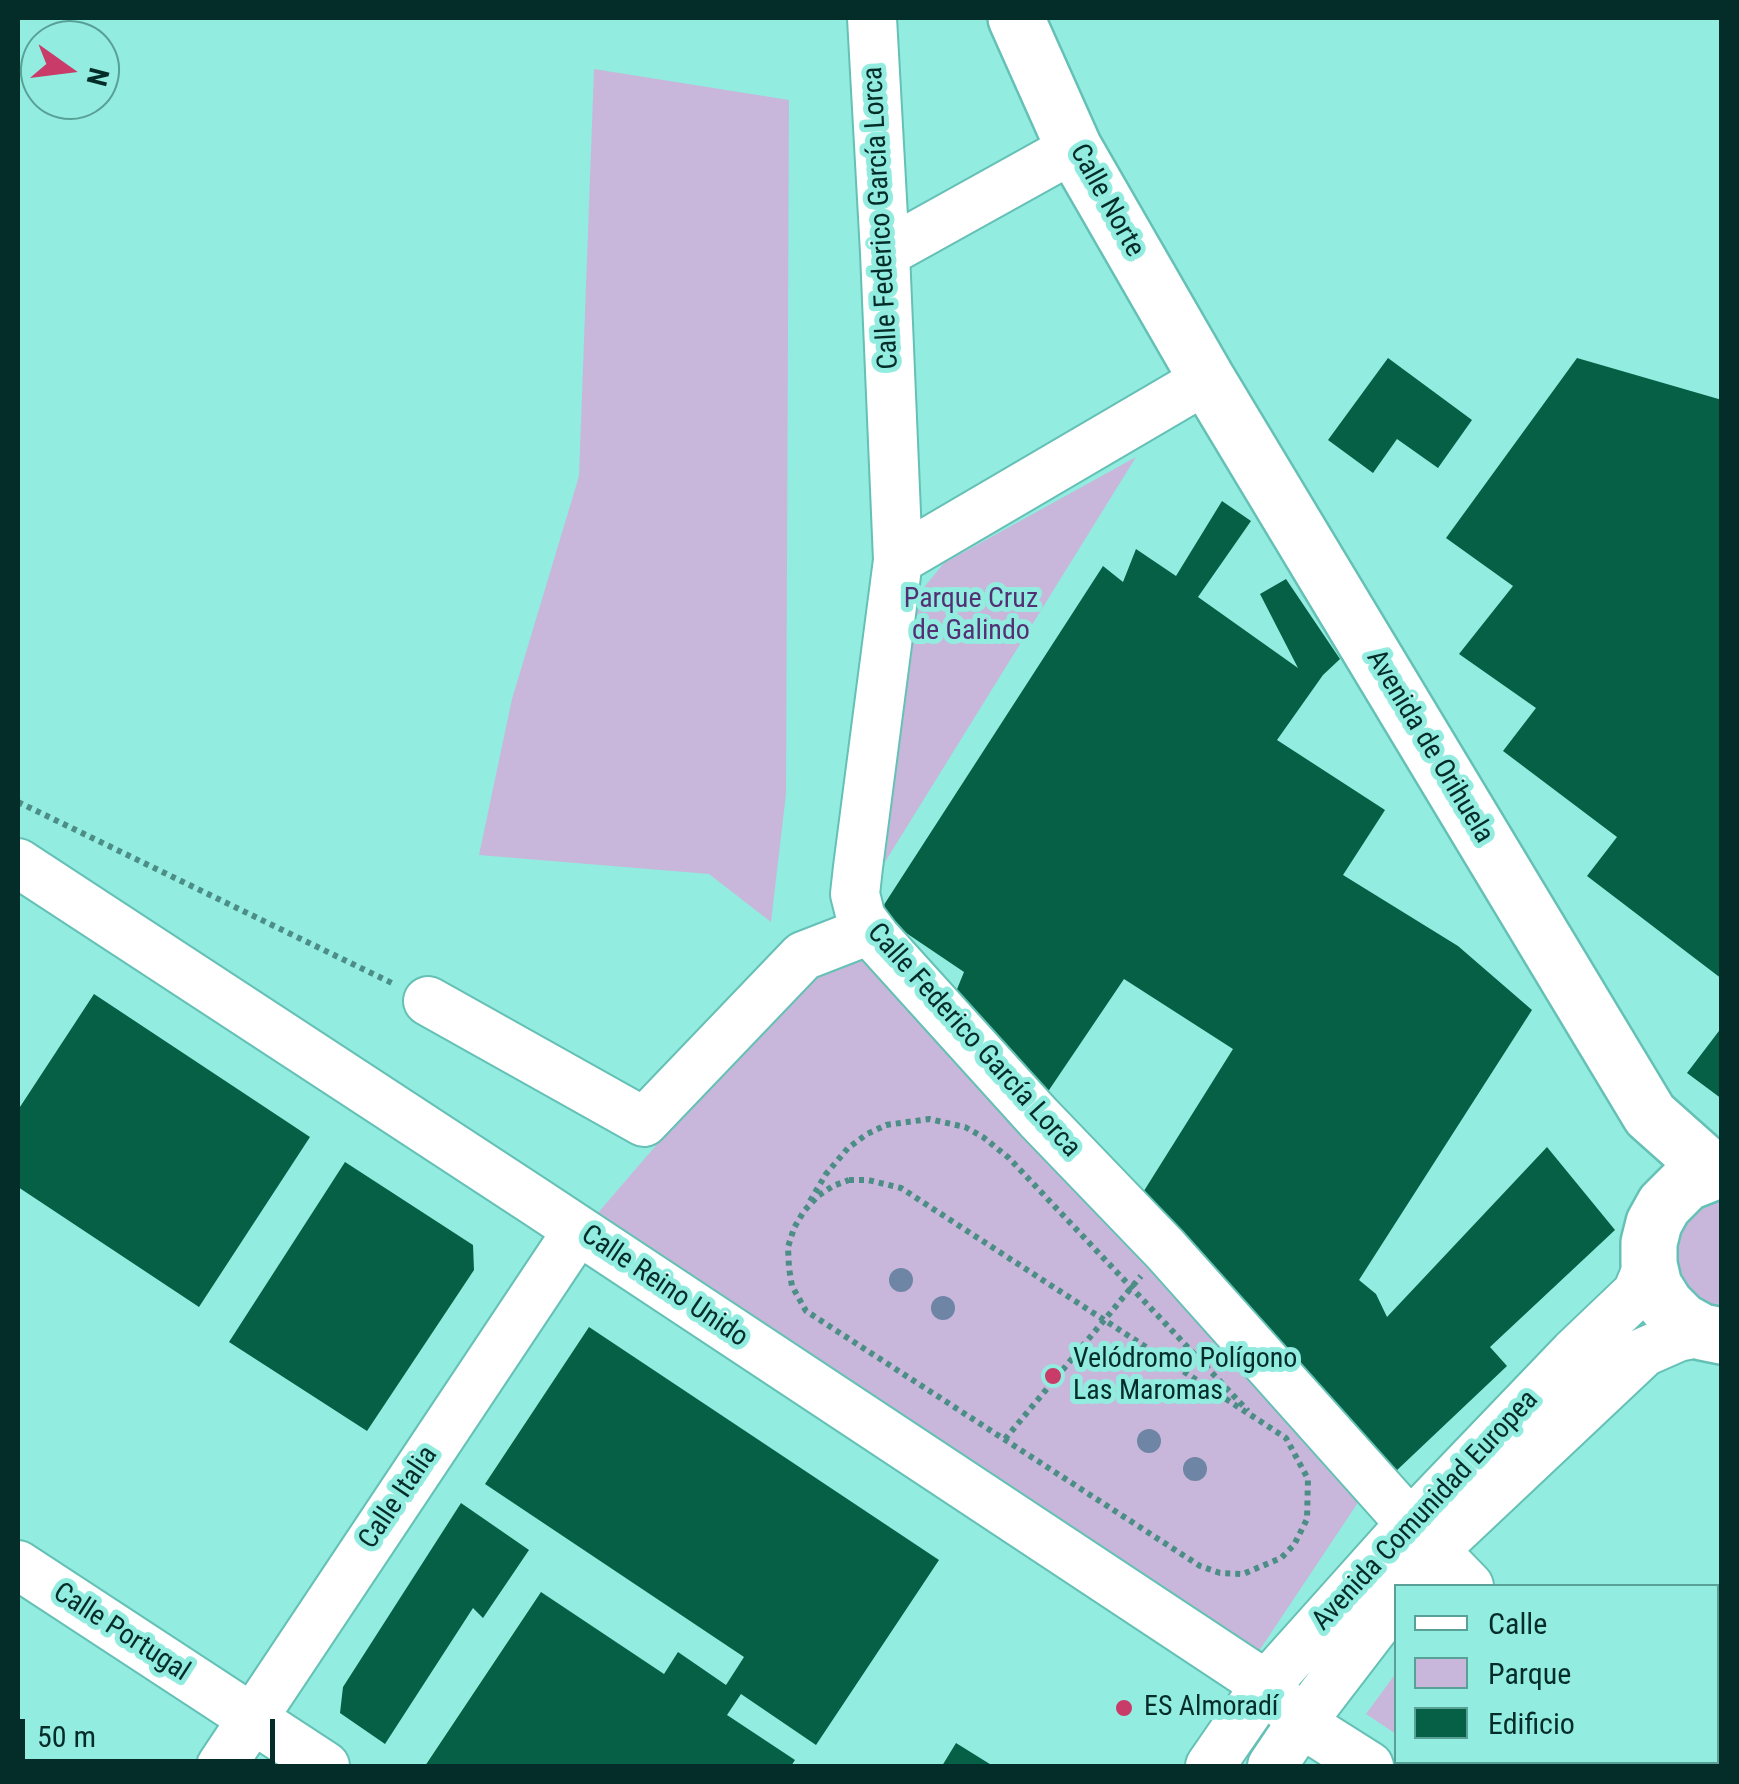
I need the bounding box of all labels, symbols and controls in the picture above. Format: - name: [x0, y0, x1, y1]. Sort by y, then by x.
- north arrow: [20, 20, 120, 120]
- text: N: [80, 65, 116, 89]
- street label: Calle Federico García Lorca: [857, 66, 907, 370]
- street label: Calle Norte: [1061, 139, 1151, 263]
- park label: Parque Cruz de Galindo: [904, 583, 1038, 649]
- street label: Avenida de Orihuela: [1358, 644, 1500, 850]
- street label: Calle Federico García Lorca: [859, 917, 1087, 1165]
- street label: Calle Reino Unido: [574, 1219, 754, 1355]
- place label: Velódromo Polígono Las Maromas: [1073, 1343, 1297, 1409]
- marker: Velódromo Polígono Las Maromas: [1042, 1365, 1064, 1387]
- street label: Avenida Comunidad Europea: [1306, 1384, 1546, 1638]
- street label: Calle Italia: [352, 1440, 446, 1556]
- street label: Calle Portugal: [47, 1576, 195, 1690]
- legend: [1394, 1584, 1719, 1764]
- text: Calle: [1488, 1606, 1547, 1641]
- text: Parque: [1488, 1656, 1571, 1691]
- place label: ES Almoradí: [1144, 1691, 1278, 1725]
- marker: ES Almoradí: [1113, 1697, 1135, 1719]
- scale bar: [25, 1699, 280, 1761]
- text: Edificio: [1488, 1706, 1575, 1741]
- text: 50 m: [37, 1719, 96, 1754]

